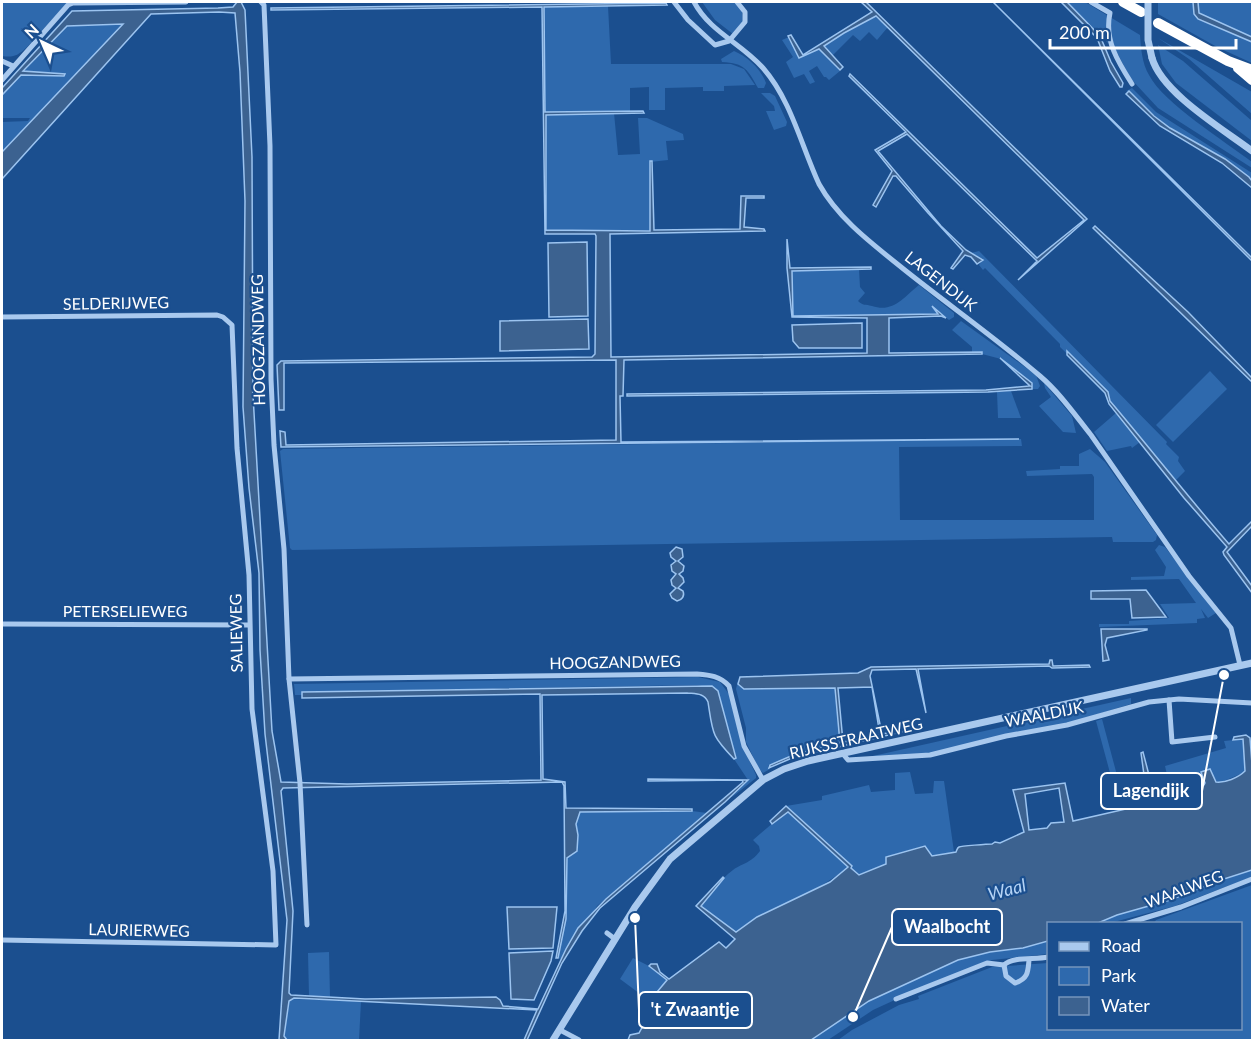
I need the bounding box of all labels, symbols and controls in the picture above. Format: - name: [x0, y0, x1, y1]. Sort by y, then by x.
- north arrow: [12, 12, 72, 72]
- scale bar: [1050, 12, 1236, 50]
- text: N: [20, 20, 42, 42]
- text: 200 m: [1059, 21, 1110, 43]
- street label: LAGENDIJK: [902, 247, 981, 315]
- street label: HOOGZANDWEG: [247, 274, 268, 406]
- street label: SELDERIJWEG: [63, 292, 169, 313]
- street label: SALIEWEG: [225, 594, 246, 672]
- street label: PETERSELIEWEG: [63, 601, 187, 620]
- street label: HOOGZANDWEG: [549, 651, 681, 672]
- street label: WAALDIJK: [1003, 696, 1085, 730]
- street label: RIJKSSTRAATWEG: [788, 713, 924, 762]
- callout: Lagendijk: [1101, 773, 1202, 809]
- text: Lagendijk: [1113, 779, 1190, 801]
- street label: WAALWEG: [1142, 866, 1226, 911]
- water label: Waal: [985, 873, 1028, 905]
- callout: Waalbocht: [892, 909, 1002, 945]
- text: Waalbocht: [904, 915, 991, 937]
- street label: LAURIERWEG: [88, 919, 190, 940]
- legend: [1047, 922, 1242, 1030]
- text: Road: [1101, 934, 1141, 956]
- text: Park: [1101, 964, 1137, 986]
- callout: 't Zwaantje: [639, 992, 752, 1028]
- text: Water: [1101, 994, 1150, 1016]
- text: 't Zwaantje: [651, 998, 740, 1020]

